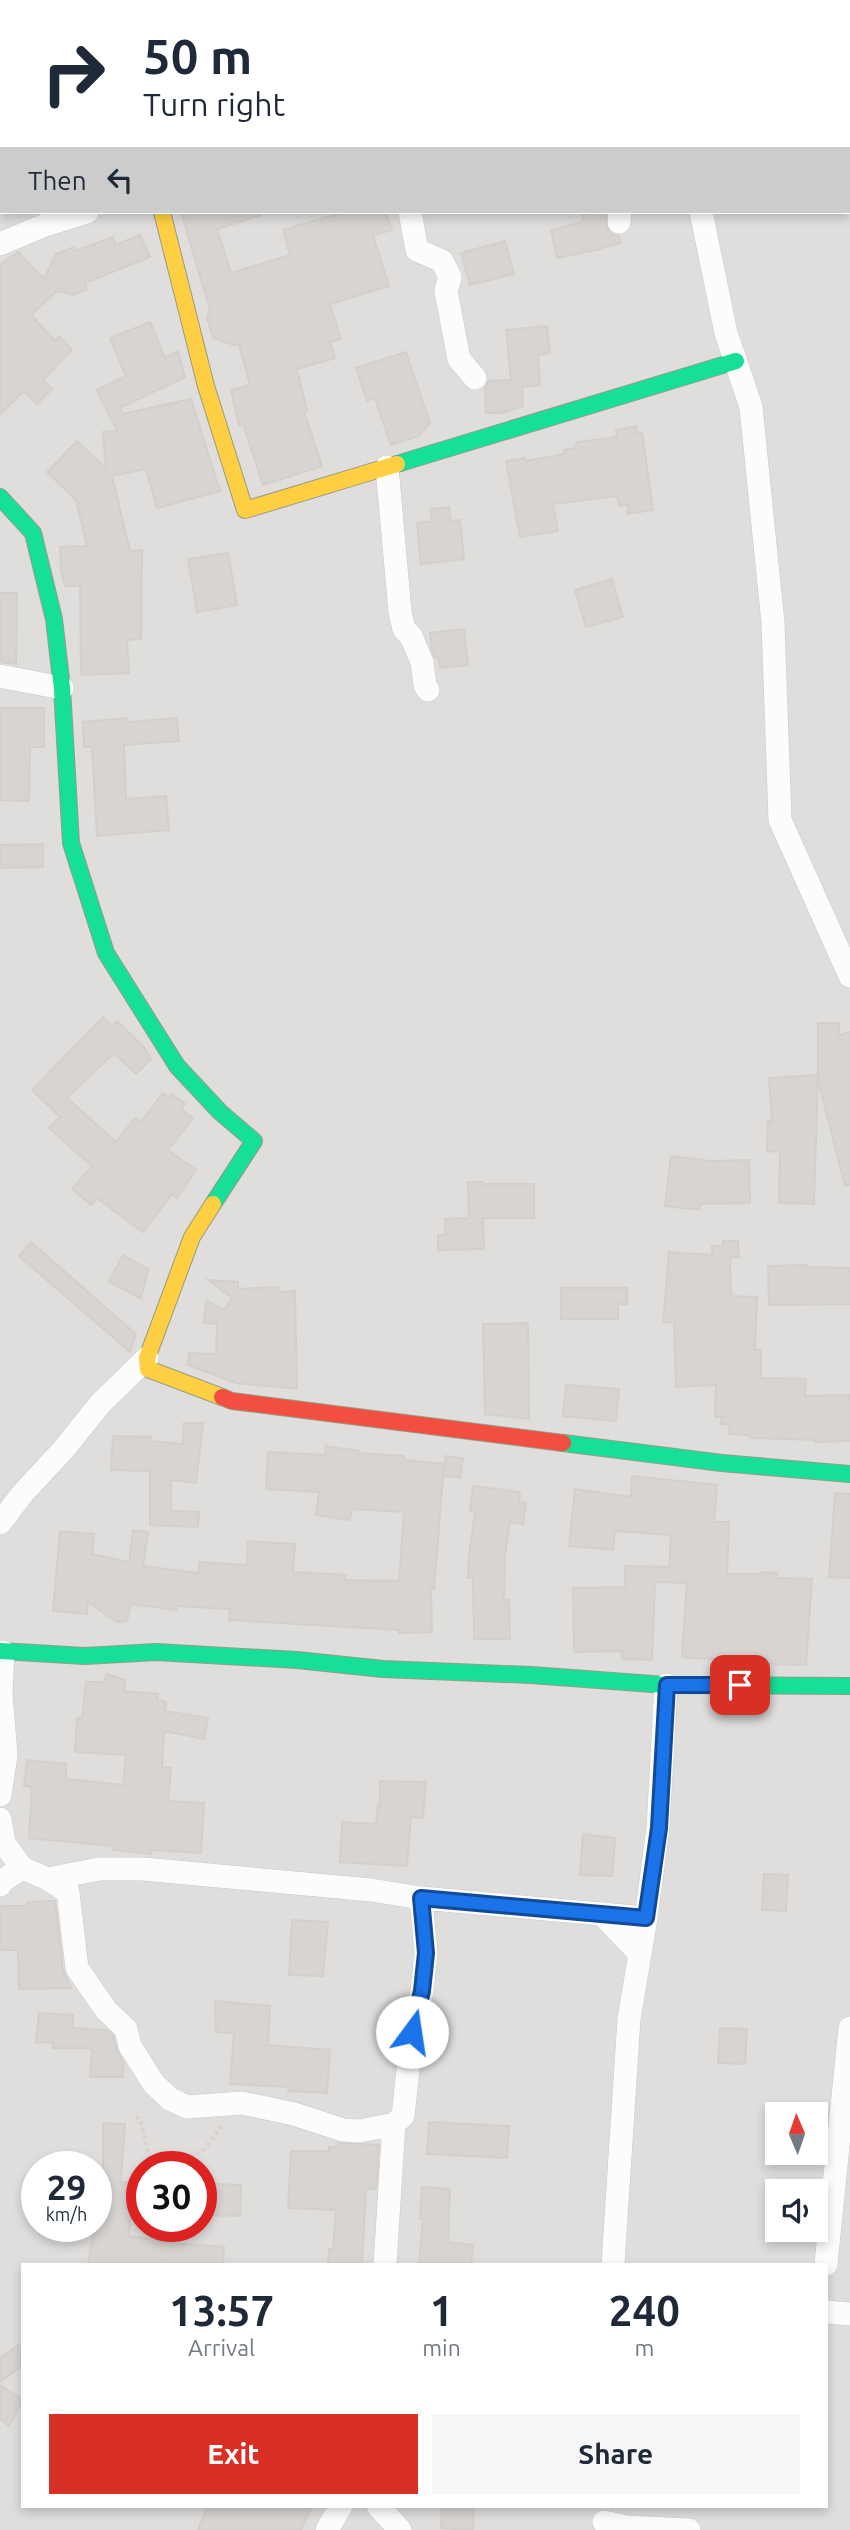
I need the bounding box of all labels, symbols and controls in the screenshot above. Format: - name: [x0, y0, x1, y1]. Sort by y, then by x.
- icon: right: [28, 28, 119, 119]
- text: 50 m: [143, 28, 252, 83]
- text: Turn right: [143, 86, 285, 122]
- icon: left: [101, 161, 139, 199]
- text: Then: [28, 166, 87, 195]
- pin: [710, 1655, 770, 1715]
- icon: arrive: [721, 1666, 759, 1704]
- position arrow: [375, 1995, 449, 2069]
- north arrow: [765, 2102, 828, 2165]
- map controls: [765, 2102, 828, 2242]
- speed limit sign: 30: [126, 2151, 217, 2242]
- text: 29: [47, 2167, 86, 2207]
- button: sound: [765, 2179, 828, 2242]
- text: km/h: [46, 2204, 87, 2224]
- text: 13:57: [169, 2287, 274, 2334]
- text: 1: [430, 2287, 453, 2334]
- text: 240: [609, 2287, 680, 2334]
- text: Arrival: [188, 2335, 255, 2360]
- text: min: [422, 2335, 461, 2360]
- text: m: [634, 2335, 654, 2360]
- button: Exit: [49, 2414, 418, 2494]
- button: Share: [432, 2414, 800, 2494]

